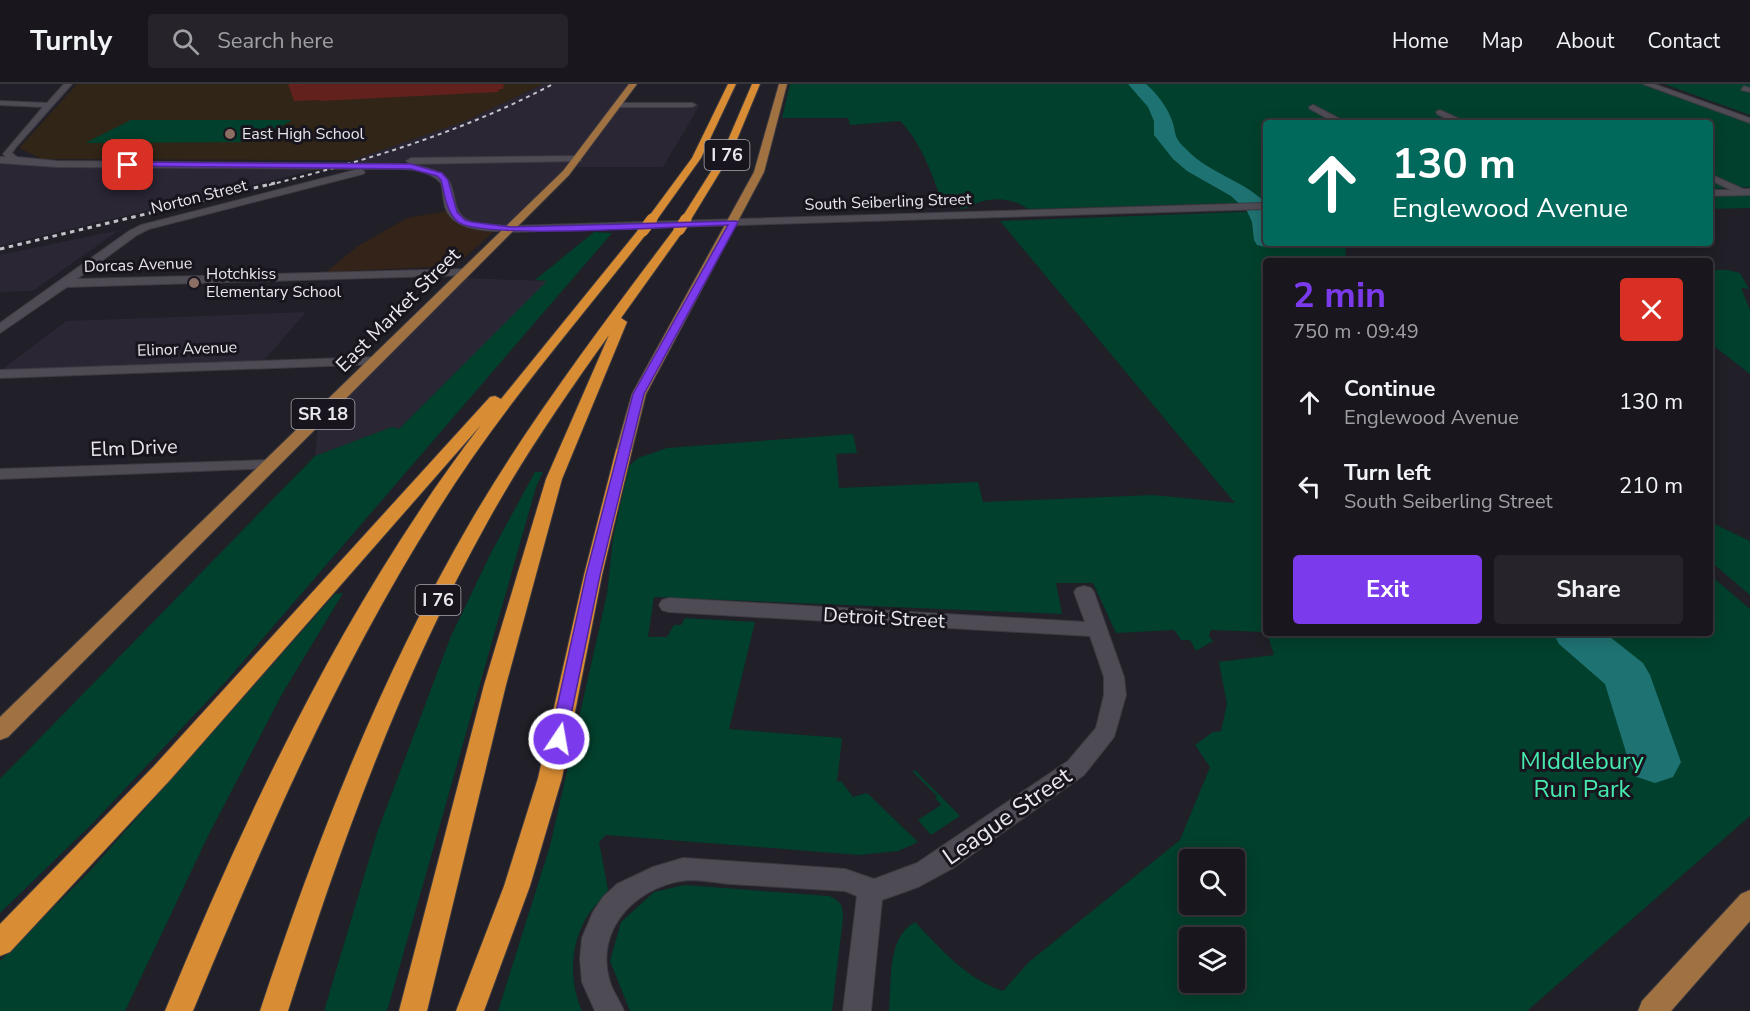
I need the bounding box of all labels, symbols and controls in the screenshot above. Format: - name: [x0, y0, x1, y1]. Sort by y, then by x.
- search box: [148, 14, 568, 68]
- text: Turnly: [30, 22, 112, 60]
- icon: search: [169, 25, 202, 58]
- text: Search here: [217, 26, 334, 56]
- text: Home: [1392, 27, 1449, 55]
- text: Map: [1482, 27, 1523, 55]
- text: About: [1556, 27, 1614, 55]
- text: Contact: [1647, 27, 1720, 55]
- place label: East High School: [242, 123, 365, 145]
- marker: East High School: [223, 127, 237, 141]
- text: 130 m: [1392, 136, 1516, 193]
- pin: [102, 139, 153, 190]
- road number: I 76: [704, 140, 750, 170]
- icon: ahead: [1293, 144, 1371, 222]
- icon: arrive: [111, 148, 144, 181]
- street label: Norton Street: [149, 174, 250, 220]
- street label: South Seiberling Street: [804, 188, 972, 216]
- text: Englewood Avenue: [1392, 190, 1628, 227]
- street label: East Market Street: [330, 241, 467, 378]
- street label: Dorcas Avenue: [83, 252, 193, 278]
- place label: Hotchkiss Elementary School: [206, 263, 342, 303]
- text: 2 min: [1293, 271, 1386, 320]
- marker: Hotchkiss Elementary School: [187, 276, 201, 290]
- button: close: [1620, 278, 1683, 341]
- text: 750 m · 09:49: [1293, 318, 1419, 345]
- street label: Elinor Avenue: [137, 336, 237, 362]
- text: Continue: [1344, 374, 1435, 404]
- icon: ahead: [1293, 386, 1326, 419]
- text: 130 m: [1619, 387, 1683, 417]
- road number: SR 18: [292, 399, 354, 429]
- text: Englewood Avenue: [1344, 404, 1519, 431]
- street label: Elm Drive: [90, 433, 178, 463]
- text: Turn left: [1344, 458, 1431, 488]
- icon: left: [1293, 470, 1326, 503]
- text: 210 m: [1619, 471, 1683, 501]
- text: South Seiberling Street: [1344, 488, 1553, 515]
- button: Exit: [1293, 555, 1482, 624]
- button: Share: [1494, 555, 1683, 624]
- road number: I 76: [416, 585, 460, 615]
- street label: Detroit Street: [822, 601, 947, 635]
- position arrow: [527, 707, 591, 771]
- park label: MIddlebury Run Park: [1520, 745, 1644, 805]
- street label: League Street: [936, 759, 1078, 872]
- map controls: [1179, 849, 1245, 993]
- button: search: [1179, 849, 1245, 915]
- button: layers: [1179, 927, 1245, 993]

